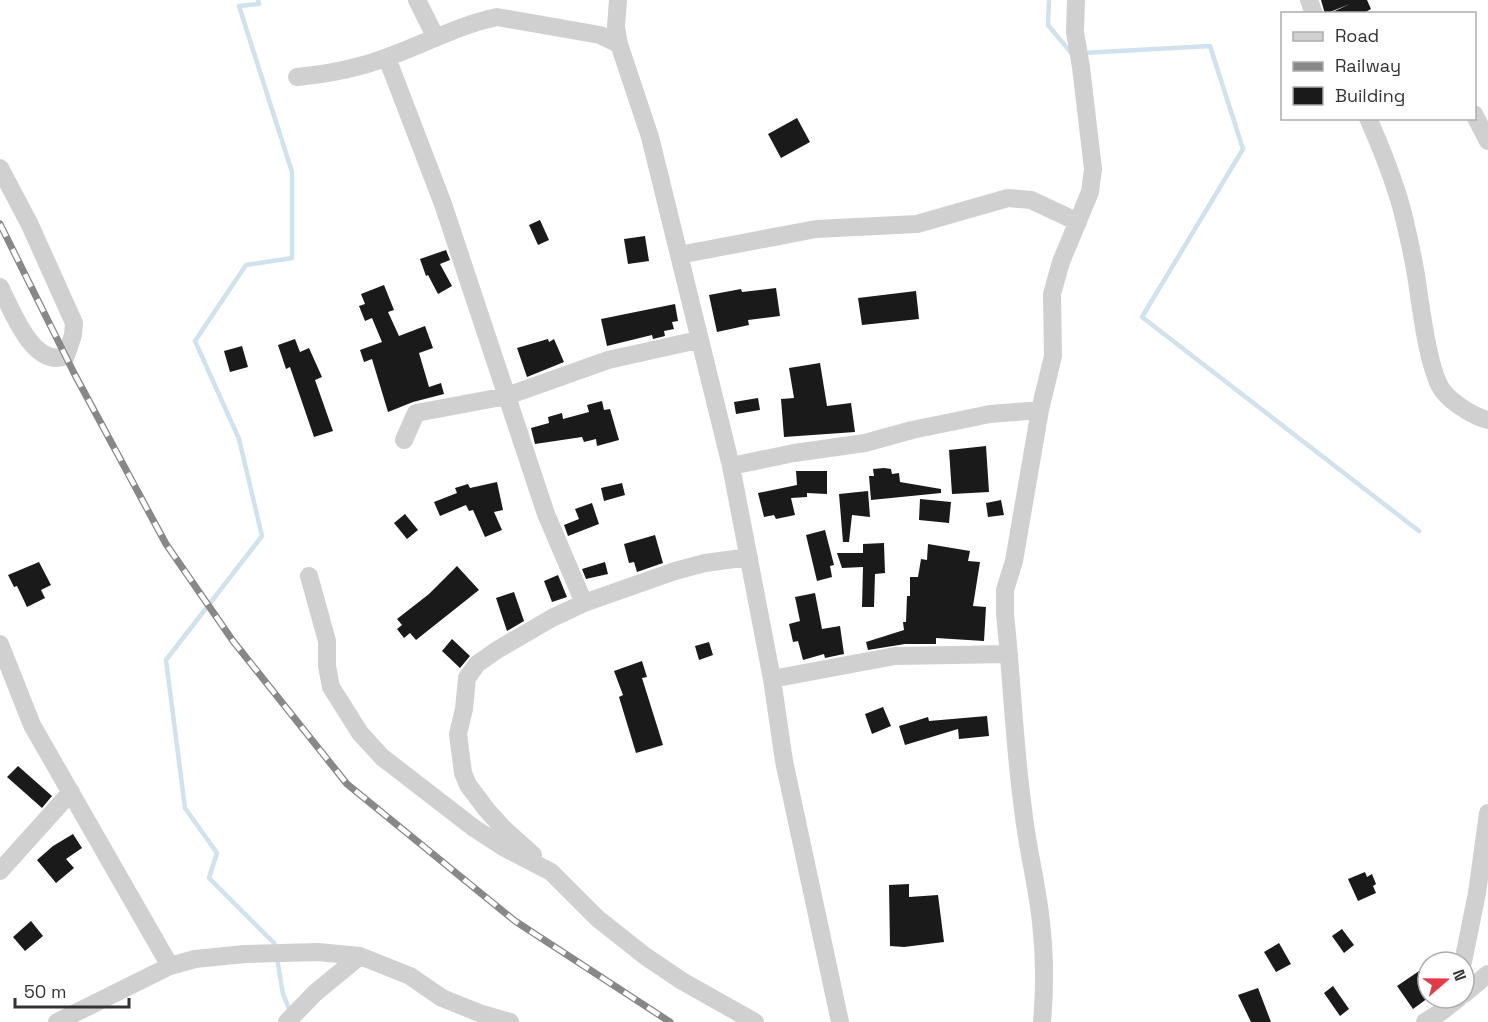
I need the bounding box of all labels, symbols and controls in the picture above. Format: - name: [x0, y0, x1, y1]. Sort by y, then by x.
- legend: [1281, 12, 1476, 120]
- text: Road: [1335, 24, 1379, 47]
- text: Railway: [1335, 54, 1401, 77]
- text: Building: [1335, 84, 1405, 107]
- north arrow: [1416, 950, 1476, 1010]
- text: N: [1448, 966, 1471, 984]
- scale bar: [15, 971, 129, 1009]
- text: 50 m: [24, 980, 66, 1003]

